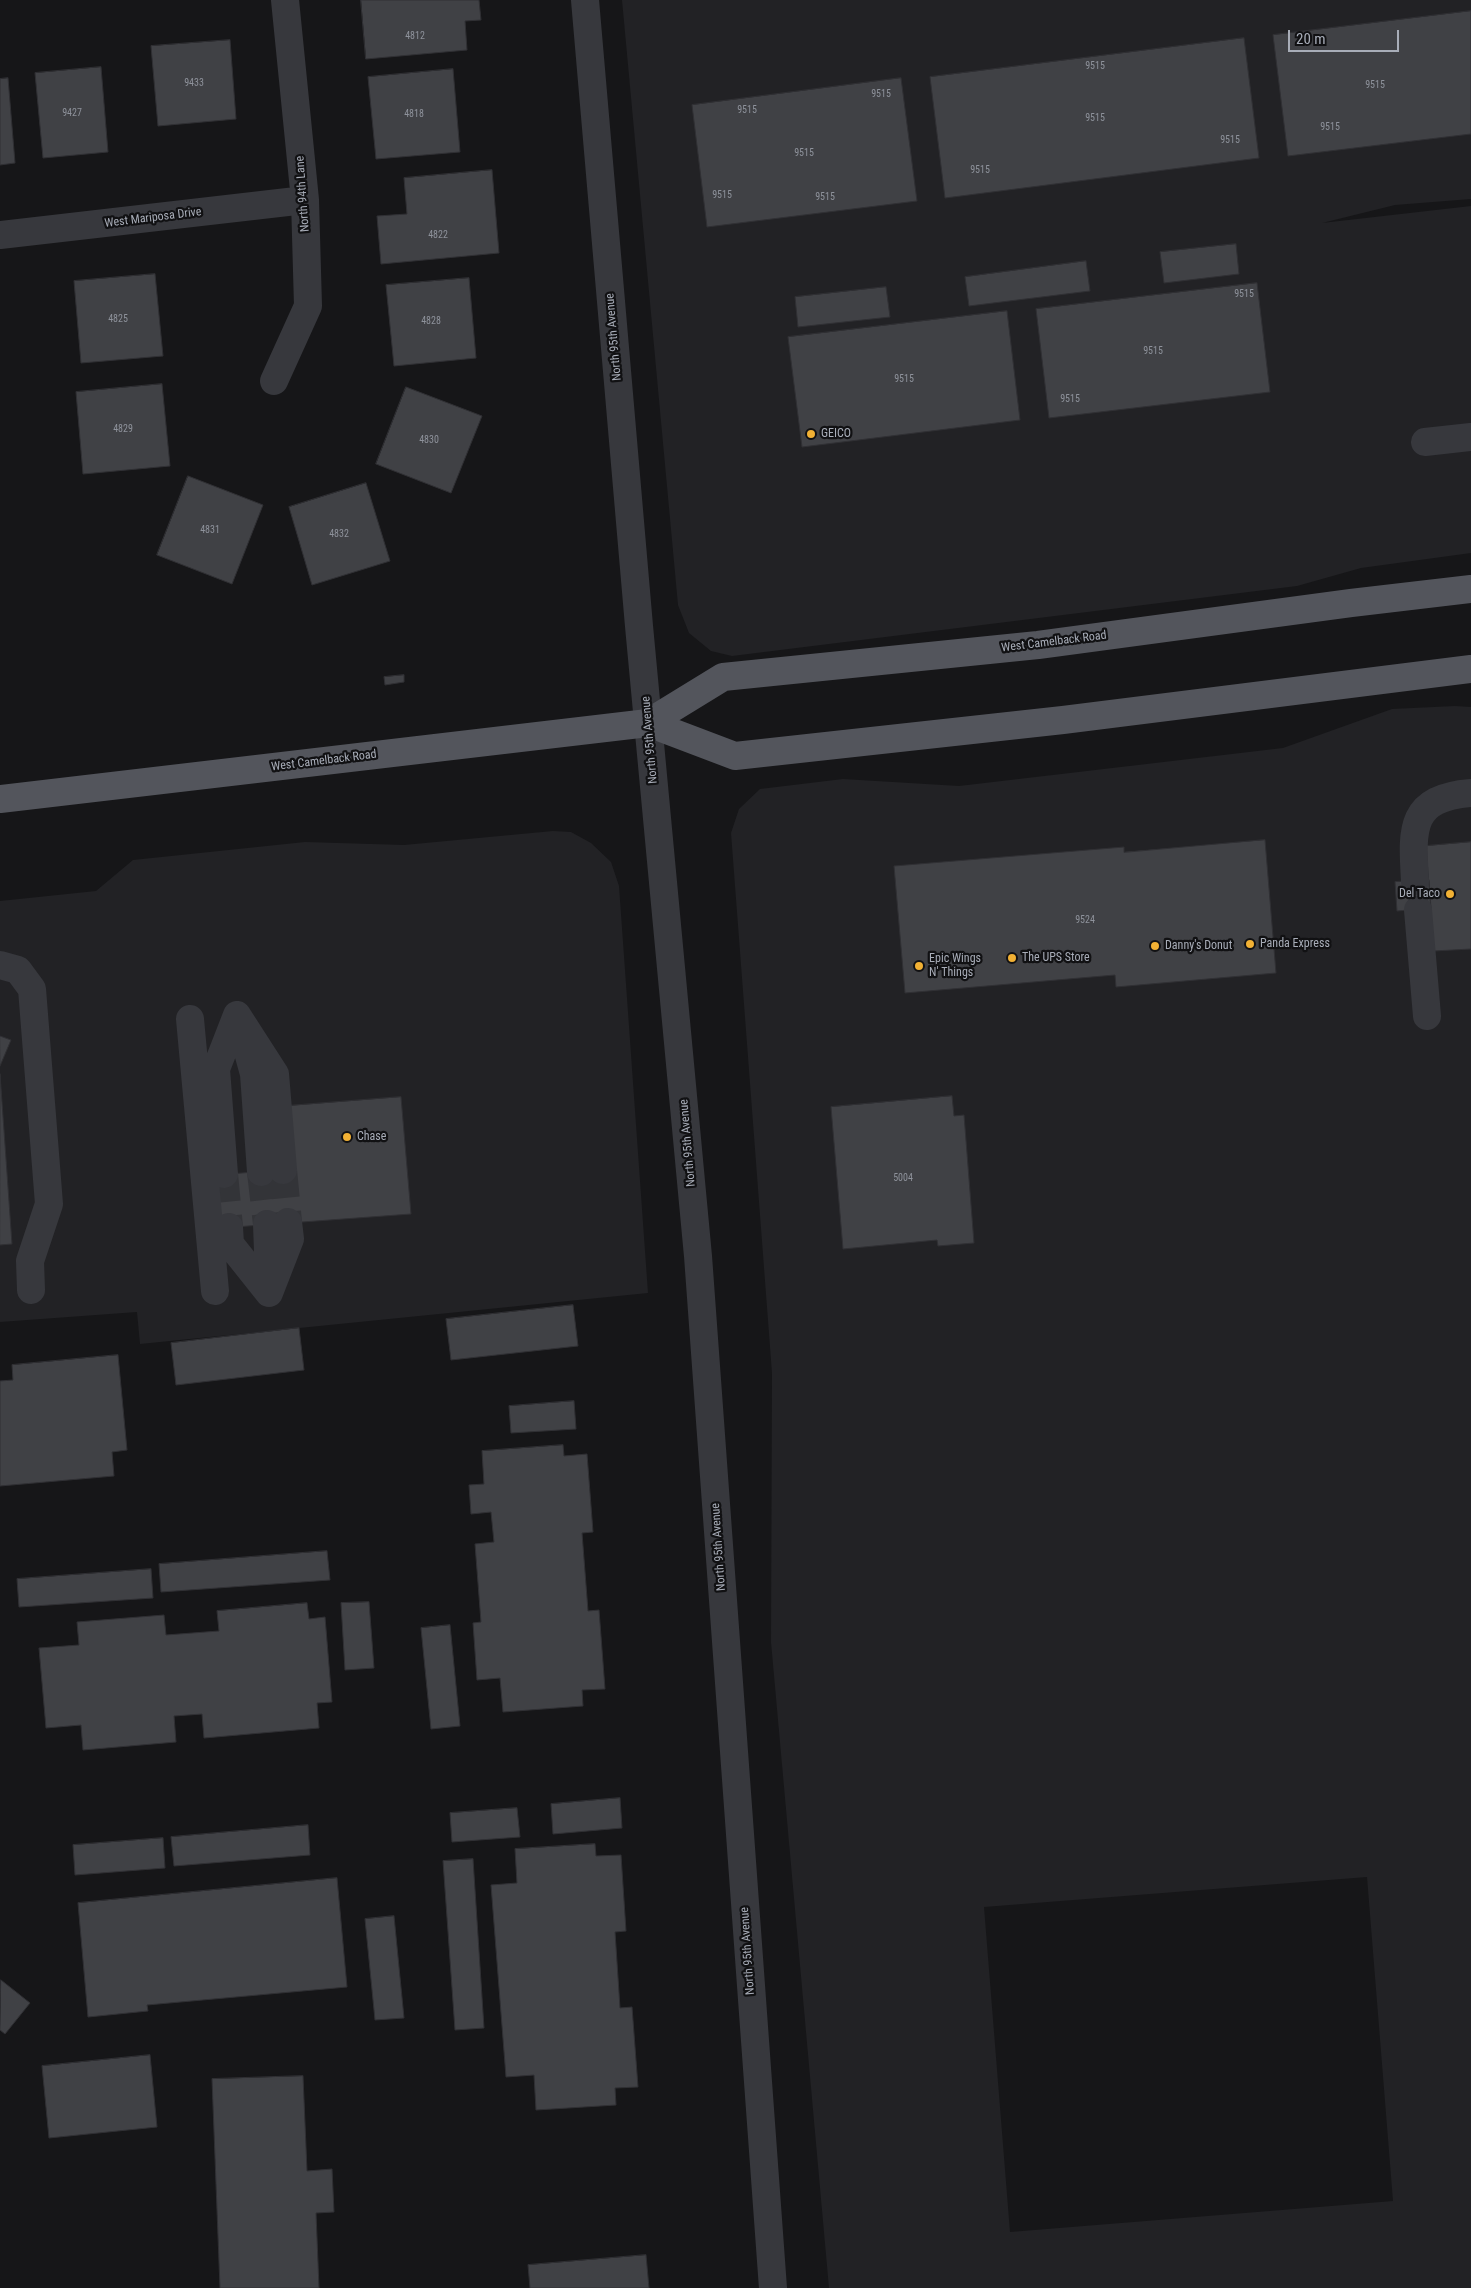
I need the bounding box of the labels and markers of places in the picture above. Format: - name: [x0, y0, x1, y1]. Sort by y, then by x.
- place label: GEICO: [821, 427, 851, 441]
- marker: GEICO: [805, 428, 817, 440]
- place label: Del Taco: [1399, 887, 1440, 901]
- marker: Del Taco: [1444, 888, 1456, 900]
- place label: Panda Express: [1260, 937, 1330, 951]
- marker: Panda Express: [1244, 938, 1256, 950]
- place label: Danny's Donut: [1165, 939, 1232, 953]
- marker: Danny's Donut: [1149, 940, 1161, 952]
- place label: The UPS Store: [1022, 951, 1090, 965]
- place label: Epic Wings N' Things: [929, 952, 981, 980]
- marker: The UPS Store: [1006, 952, 1018, 964]
- marker: Epic Wings N' Things: [913, 960, 925, 972]
- place label: Chase: [357, 1130, 386, 1144]
- marker: Chase: [341, 1131, 353, 1143]

